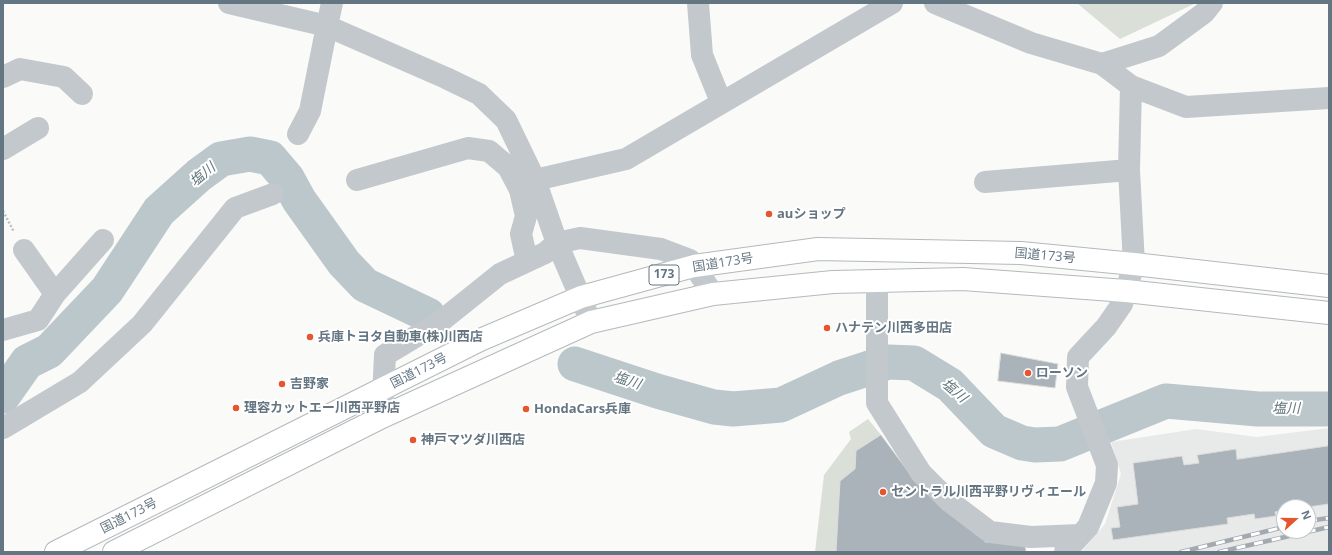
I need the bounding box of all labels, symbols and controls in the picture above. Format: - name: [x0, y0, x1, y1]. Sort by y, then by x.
- water label: 塩川: [187, 160, 219, 190]
- place label: auショップ: [777, 206, 845, 222]
- marker: auショップ: [764, 209, 774, 219]
- street label: 国道173号: [1014, 246, 1076, 266]
- street label: 国道173号: [692, 251, 754, 275]
- road number: 173: [649, 265, 679, 285]
- place label: ハナテン川西多田店: [835, 320, 952, 336]
- marker: ハナテン川西多田店: [822, 323, 832, 333]
- place label: 兵庫トヨタ自動車(株)川西店: [318, 329, 483, 345]
- marker: 兵庫トヨタ自動車(株)川西店: [305, 332, 315, 342]
- street label: 国道173号: [388, 350, 450, 392]
- place label: ローソン: [1036, 365, 1088, 381]
- marker: ローソン: [1023, 368, 1033, 378]
- water label: 塩川: [611, 369, 643, 393]
- water label: 塩川: [938, 375, 970, 407]
- place label: 吉野家: [290, 376, 329, 392]
- marker: 吉野家: [277, 379, 287, 389]
- place label: 理容カットエー川西平野店: [244, 400, 400, 416]
- place label: HondaCars兵庫: [534, 401, 631, 417]
- water label: 塩川: [1272, 401, 1300, 417]
- marker: 理容カットエー川西平野店: [231, 403, 241, 413]
- marker: HondaCars兵庫: [521, 404, 531, 414]
- place label: 神戸マツダ川西店: [421, 432, 525, 448]
- marker: 神戸マツダ川西店: [408, 435, 418, 445]
- place label: セントラル川西平野リヴィエール: [891, 484, 1086, 500]
- marker: セントラル川西平野リヴィエール: [878, 487, 888, 497]
- street label: 国道173号: [98, 495, 160, 537]
- north arrow: [1276, 499, 1316, 539]
- text: N: [1298, 508, 1315, 522]

